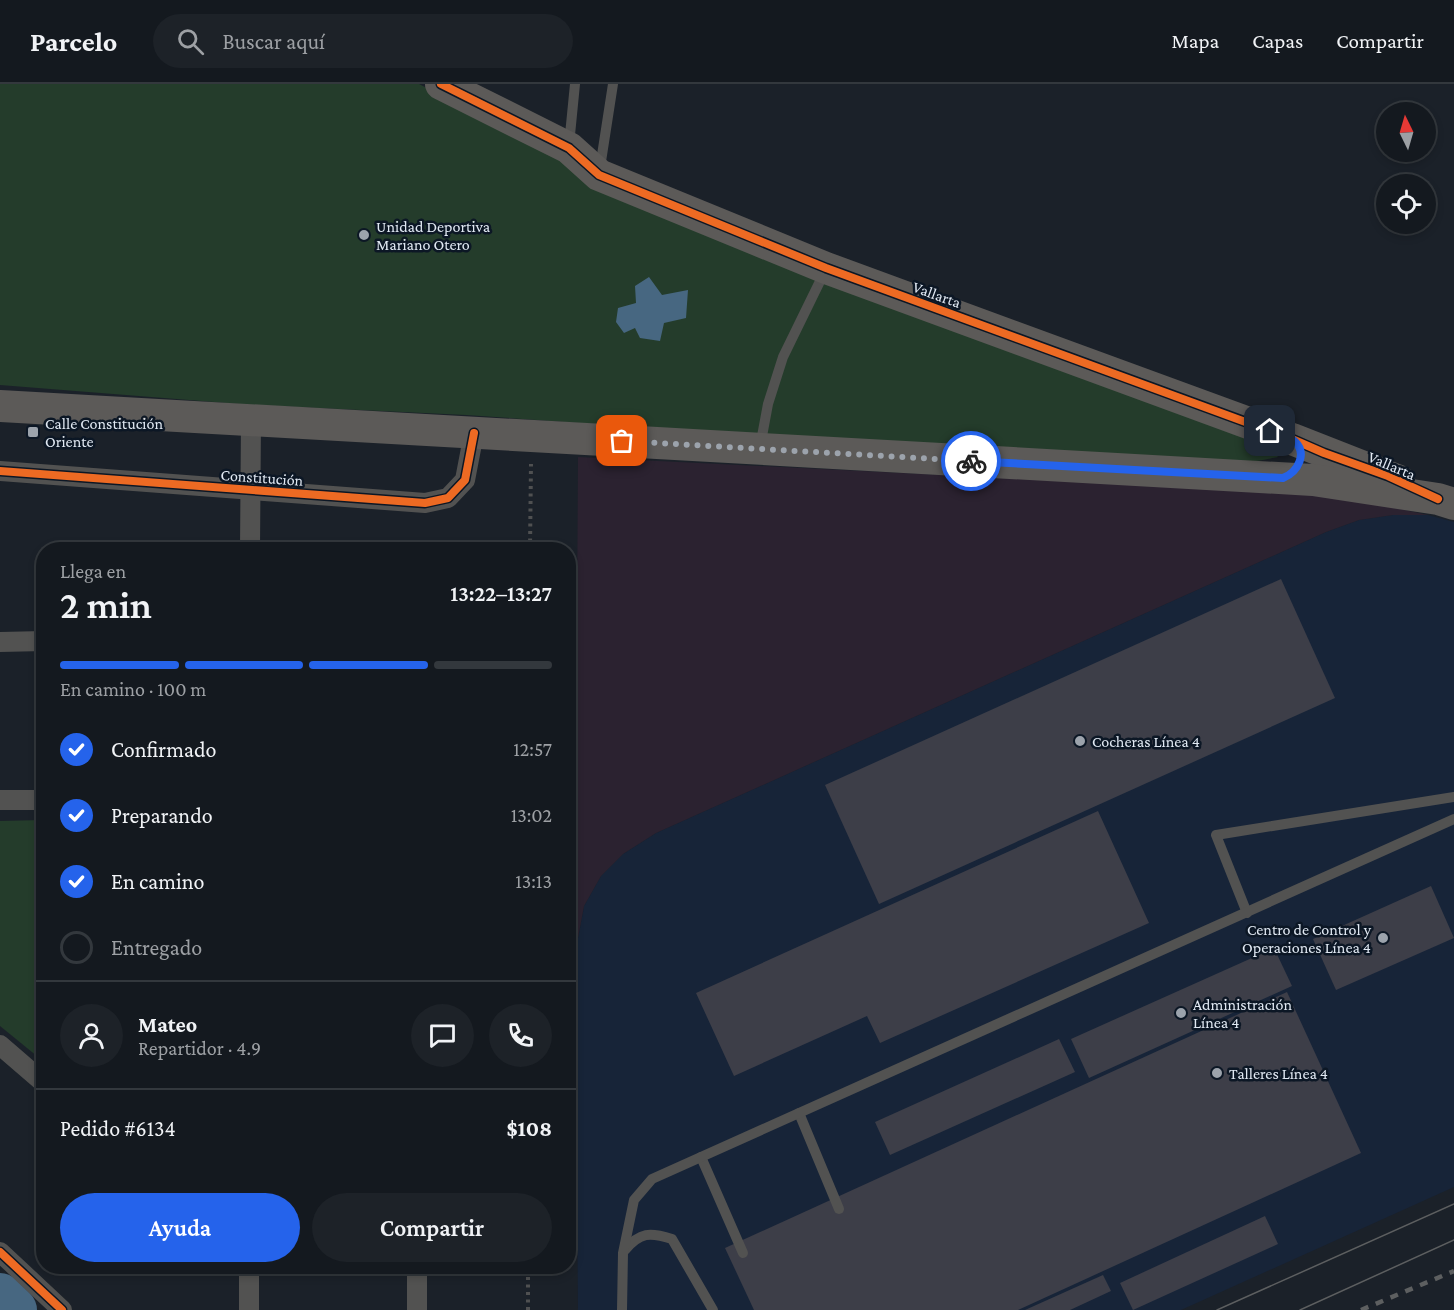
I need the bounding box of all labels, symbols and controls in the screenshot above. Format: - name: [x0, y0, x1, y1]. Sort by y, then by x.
- search box: [153, 14, 573, 68]
- icon: search: [174, 25, 207, 58]
- text: Parcelo: [30, 26, 117, 57]
- text: Buscar aquí: [222, 29, 325, 54]
- text: Mapa: [1171, 29, 1219, 53]
- text: Capas: [1252, 29, 1303, 53]
- text: Compartir: [1336, 29, 1424, 53]
- north arrow: [1376, 102, 1436, 162]
- map controls: [1376, 102, 1436, 234]
- button: locate: [1376, 174, 1436, 234]
- place label: Unidad Deportiva Mariano Otero: [376, 218, 491, 253]
- marker: Unidad Deportiva Mariano Otero: [357, 228, 371, 242]
- street label: Vallarta: [910, 278, 964, 311]
- pin: [1244, 405, 1295, 456]
- icon: home: [1253, 414, 1286, 447]
- place label: Calle Constitución Oriente: [45, 415, 163, 450]
- pin: [596, 415, 647, 466]
- icon: bag: [605, 424, 638, 457]
- marker: Calle Constitución Oriente: [26, 425, 40, 439]
- courier: [941, 431, 1001, 491]
- icon: bike: [955, 445, 988, 478]
- street label: Vallarta: [1365, 448, 1419, 483]
- street label: Constitución: [220, 466, 304, 489]
- text: Llega en: [60, 560, 126, 582]
- text: 13:22–13:27: [450, 581, 552, 606]
- text: 2 min: [60, 583, 152, 626]
- text: En camino · 100 m: [60, 678, 206, 700]
- icon: check: [60, 733, 93, 766]
- place label: Cocheras Línea 4: [1092, 733, 1200, 750]
- marker: Cocheras Línea 4: [1073, 734, 1087, 748]
- text: Confirmado: [111, 737, 217, 762]
- text: 12:57: [513, 738, 552, 760]
- icon: check: [60, 799, 93, 832]
- text: Preparando: [111, 803, 213, 828]
- text: 13:02: [511, 804, 552, 826]
- icon: check: [60, 865, 93, 898]
- text: En camino: [111, 869, 204, 894]
- text: 13:13: [515, 870, 552, 892]
- place label: Centro de Control y Operaciones Línea 4: [1242, 921, 1372, 957]
- marker: Centro de Control y Operaciones Línea 4: [1376, 931, 1390, 945]
- text: Entregado: [111, 935, 202, 960]
- place label: Administración Línea 4: [1193, 996, 1292, 1031]
- button: person: [60, 1004, 123, 1067]
- button: chat: [411, 1004, 474, 1067]
- button: phone: [489, 1004, 552, 1067]
- marker: Administración Línea 4: [1174, 1006, 1188, 1020]
- text: Mateo: [138, 1012, 197, 1037]
- text: Repartidor · 4.9: [138, 1037, 261, 1059]
- place label: Talleres Línea 4: [1229, 1065, 1328, 1082]
- marker: Talleres Línea 4: [1210, 1066, 1224, 1080]
- text: Pedido #6134: [60, 1116, 176, 1141]
- text: $108: [507, 1116, 552, 1141]
- button: Ayuda: [60, 1193, 300, 1262]
- button: Compartir: [312, 1193, 552, 1262]

